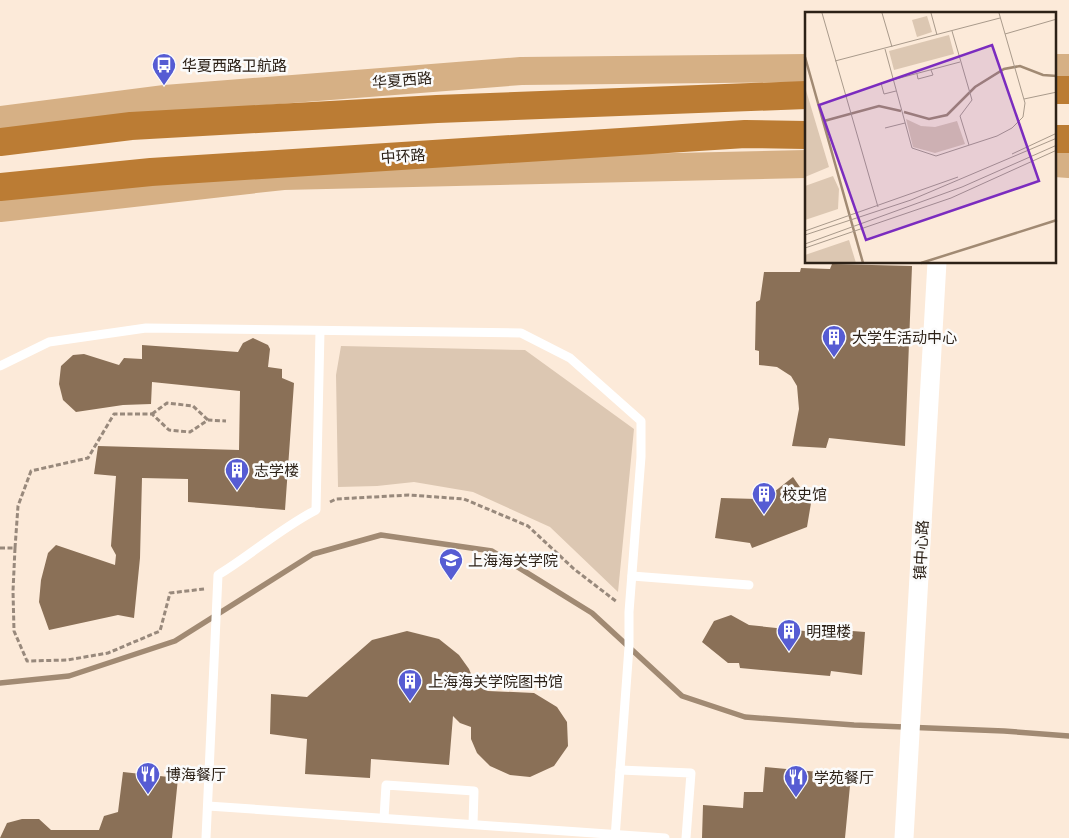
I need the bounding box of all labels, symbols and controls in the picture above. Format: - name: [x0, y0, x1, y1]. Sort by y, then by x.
- inset map: [805, 12, 1056, 264]
- bus stop icon: 华夏西路卫航路: [151, 52, 177, 86]
- place label: 华夏西路卫航路: [182, 56, 287, 75]
- street label: 华夏西路: [371, 68, 433, 92]
- street label: 中环路: [380, 145, 426, 167]
- building icon: 大学生活动中心: [821, 324, 847, 358]
- place label: 大学生活动中心: [852, 328, 957, 347]
- building icon: 志学楼: [224, 457, 250, 491]
- place label: 志学楼: [254, 461, 299, 480]
- building icon: 校史馆: [751, 481, 777, 515]
- place label: 校史馆: [782, 485, 827, 504]
- street label: 镇中心路: [910, 520, 932, 580]
- school or university icon: 上海海关学院: [438, 547, 464, 581]
- place label: 上海海关学院: [468, 551, 558, 570]
- building icon: 明理楼: [776, 618, 802, 652]
- place label: 明理楼: [806, 622, 851, 641]
- building icon: 上海海关学院图书馆: [397, 668, 423, 702]
- place label: 上海海关学院图书馆: [428, 672, 563, 691]
- restaurant icon: 博海餐厅: [135, 761, 161, 795]
- restaurant icon: 学苑餐厅: [783, 764, 809, 798]
- place label: 博海餐厅: [166, 765, 226, 784]
- place label: 学苑餐厅: [814, 768, 874, 787]

